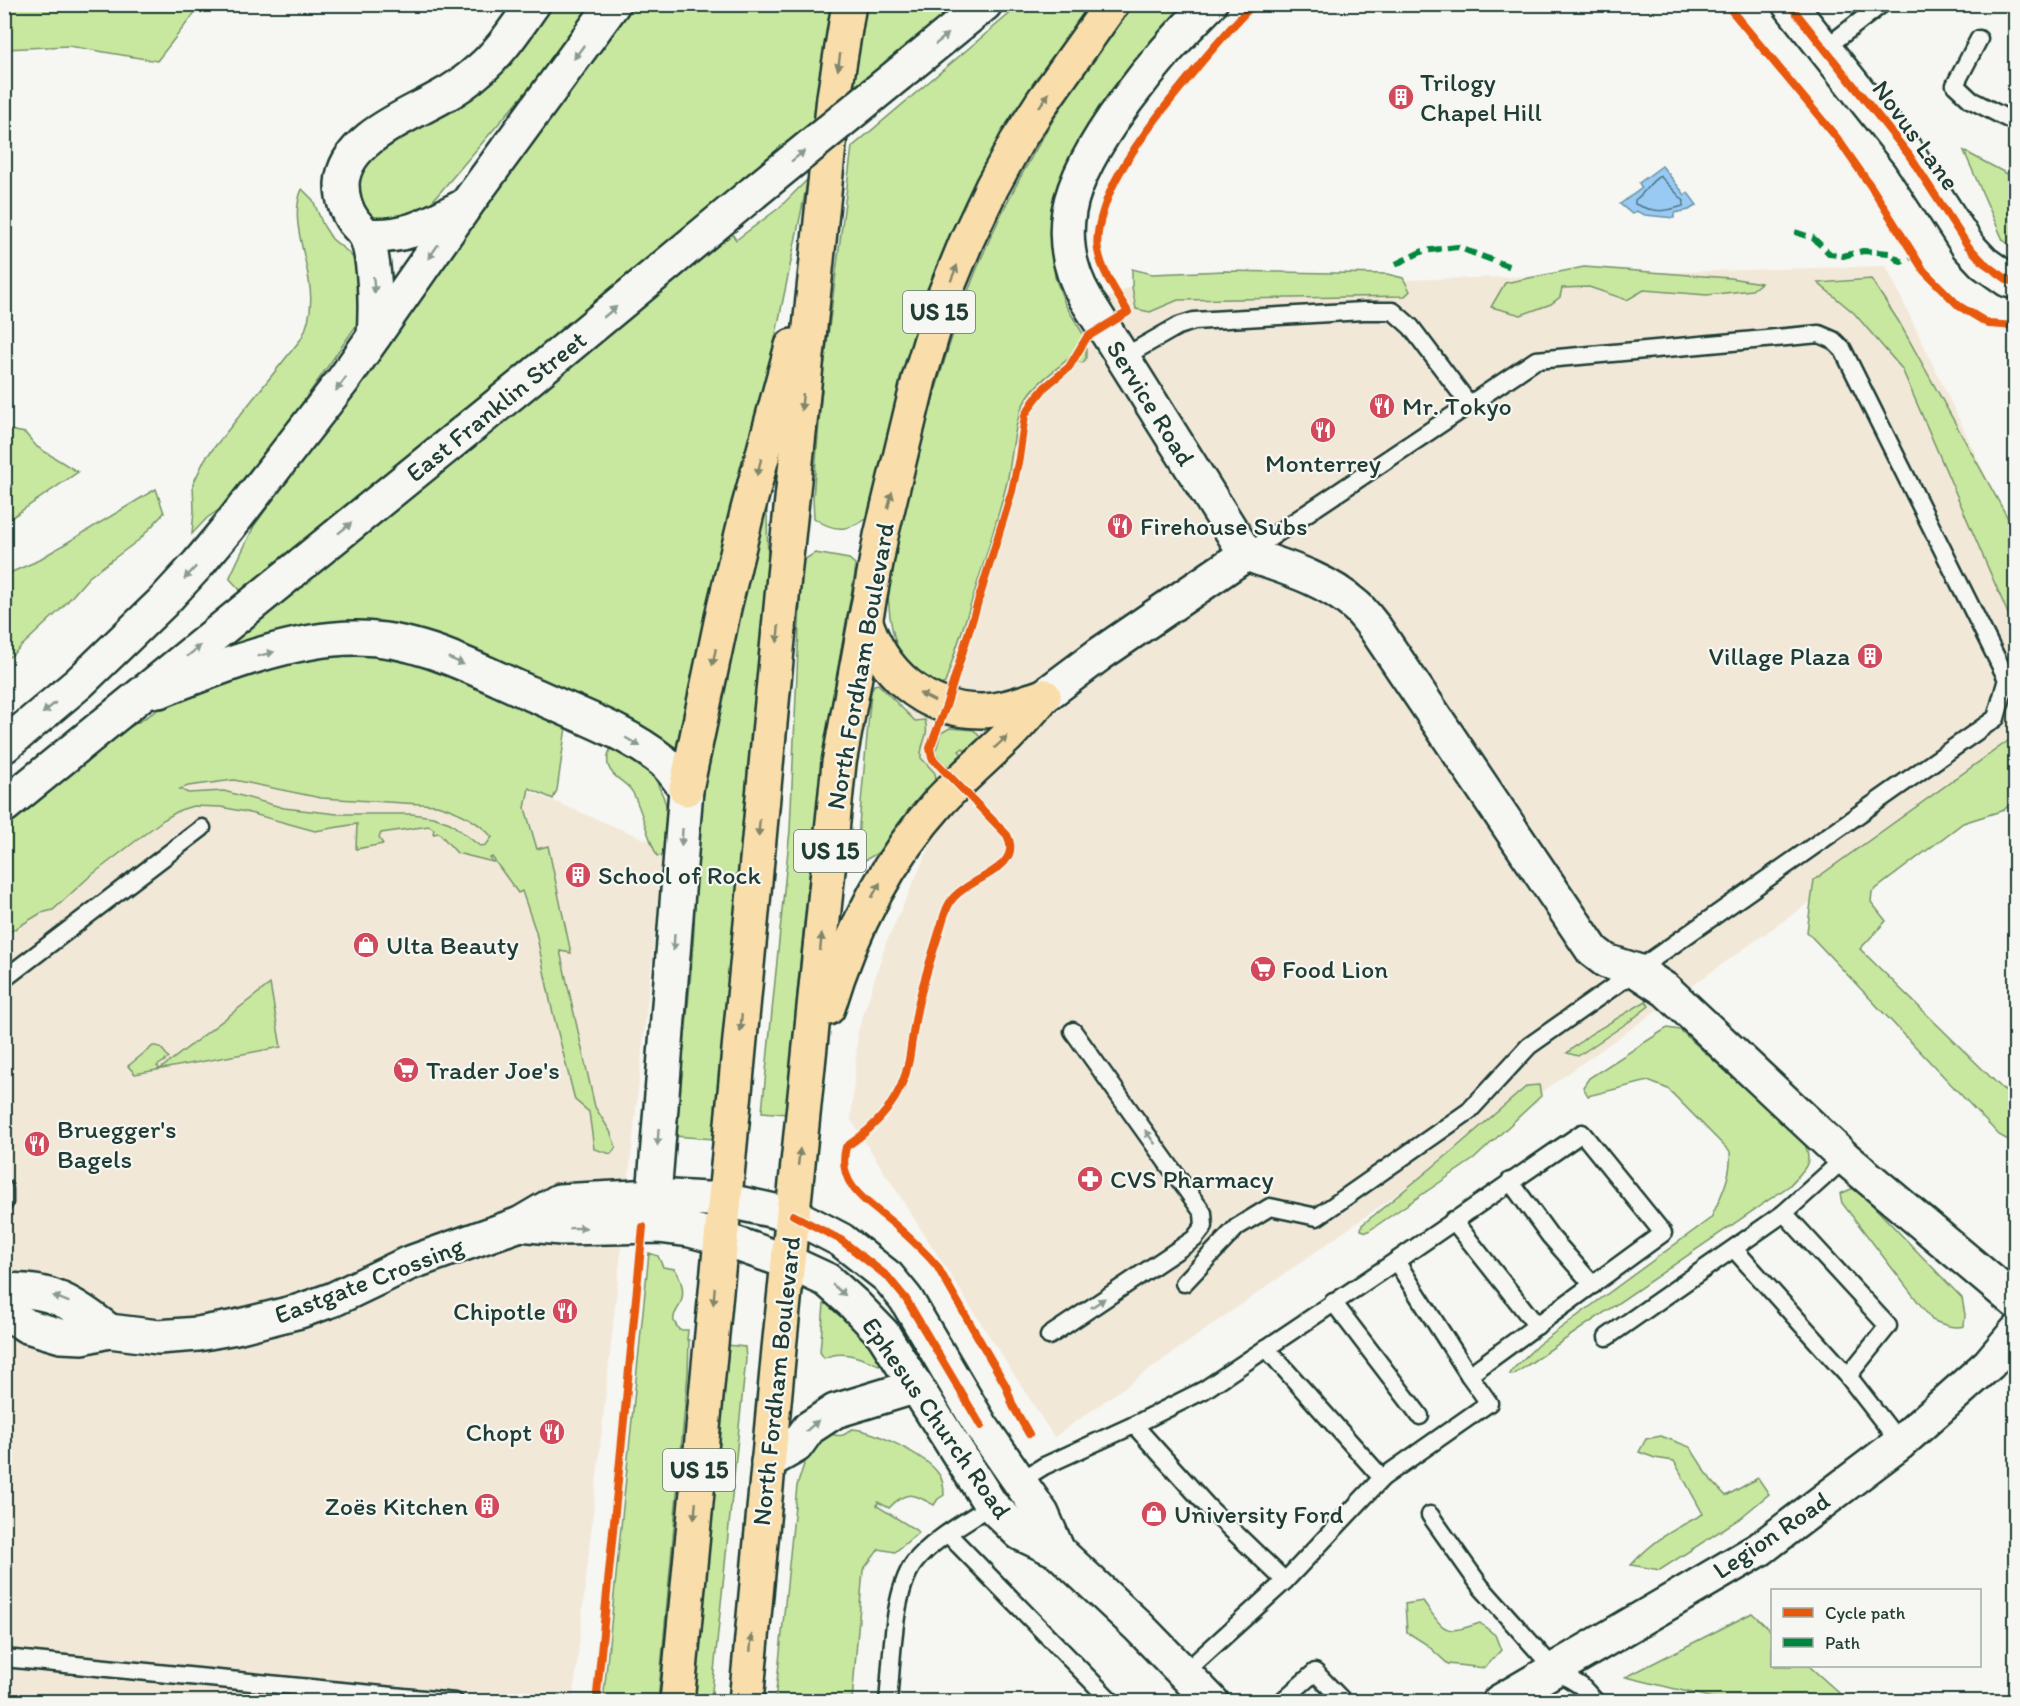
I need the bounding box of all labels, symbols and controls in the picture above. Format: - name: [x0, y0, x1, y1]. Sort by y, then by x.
- one-way arrow: [934, 33, 950, 46]
- one-way arrow: [573, 44, 585, 59]
- one-way arrow: [834, 53, 843, 72]
- place label: Trilogy Chapel Hill: [1420, 66, 1542, 128]
- street label: Novus Lane: [1865, 74, 1967, 196]
- building icon: Trilogy Chapel Hill: [1386, 82, 1416, 112]
- one-way arrow: [1038, 92, 1049, 108]
- one-way arrow: [790, 150, 806, 163]
- one-way arrow: [427, 244, 439, 260]
- one-way arrow: [949, 263, 959, 281]
- one-way arrow: [369, 276, 379, 295]
- road number: US 15: [903, 291, 975, 333]
- one-way arrow: [602, 306, 617, 319]
- street label: East Franklin Street: [399, 323, 593, 489]
- street label: Service Road: [1100, 334, 1203, 472]
- one-way arrow: [335, 376, 347, 391]
- place label: Mr. Tokyo: [1402, 390, 1512, 422]
- restaurant icon: Mr. Tokyo: [1367, 391, 1397, 421]
- one-way arrow: [797, 393, 807, 412]
- restaurant icon: Monterrey: [1308, 415, 1338, 445]
- place label: Monterrey: [1265, 447, 1381, 479]
- one-way arrow: [754, 458, 764, 477]
- one-way arrow: [885, 491, 895, 510]
- place label: Firehouse Subs: [1140, 510, 1308, 542]
- restaurant icon: Firehouse Subs: [1105, 511, 1135, 541]
- street label: North Fordham Boulevard: [819, 520, 901, 812]
- one-way arrow: [337, 522, 353, 535]
- one-way arrow: [183, 565, 197, 580]
- one-way arrow: [773, 625, 783, 644]
- place label: Village Plaza: [1708, 640, 1850, 672]
- building icon: Village Plaza: [1855, 641, 1885, 671]
- one-way arrow: [186, 645, 201, 658]
- one-way arrow: [709, 648, 718, 667]
- one-way arrow: [257, 649, 275, 659]
- one-way arrow: [447, 656, 465, 666]
- one-way arrow: [918, 692, 935, 702]
- one-way arrow: [42, 701, 57, 714]
- one-way arrow: [994, 735, 1009, 749]
- one-way arrow: [625, 736, 641, 747]
- one-way arrow: [754, 819, 764, 838]
- one-way arrow: [678, 827, 687, 846]
- road number: US 15: [794, 830, 866, 872]
- place label: School of Rock: [598, 859, 761, 891]
- building icon: School of Rock: [563, 860, 593, 890]
- one-way arrow: [871, 882, 881, 899]
- place label: Ulta Beauty: [386, 929, 519, 961]
- shop icon: Ulta Beauty: [351, 930, 381, 960]
- one-way arrow: [816, 932, 826, 951]
- one-way arrow: [669, 933, 679, 952]
- place label: Food Lion: [1282, 953, 1388, 985]
- supermarket icon: Food Lion: [1248, 954, 1278, 984]
- one-way arrow: [736, 1013, 746, 1032]
- place label: Trader Joe's: [426, 1054, 560, 1086]
- supermarket icon: Trader Joe's: [391, 1055, 421, 1085]
- place label: Bruegger's Bagels: [57, 1113, 177, 1175]
- one-way arrow: [653, 1127, 663, 1146]
- restaurant icon: Bruegger's Bagels: [22, 1129, 52, 1159]
- one-way arrow: [1144, 1130, 1156, 1146]
- one-way arrow: [794, 1148, 804, 1167]
- place label: CVS Pharmacy: [1110, 1163, 1274, 1195]
- pharmacy icon: CVS Pharmacy: [1075, 1164, 1105, 1194]
- one-way arrow: [568, 1223, 587, 1233]
- street label: Eastgate Crossing: [270, 1229, 469, 1331]
- street label: North Fordham Boulevard: [745, 1235, 807, 1527]
- one-way arrow: [831, 1284, 847, 1297]
- one-way arrow: [709, 1286, 719, 1305]
- one-way arrow: [52, 1294, 70, 1303]
- place label: Chipotle: [453, 1295, 546, 1327]
- restaurant icon: Chipotle: [550, 1296, 580, 1326]
- one-way arrow: [1090, 1298, 1106, 1309]
- street label: Ephesus Church Road: [855, 1311, 1019, 1525]
- place label: Chopt: [465, 1416, 532, 1448]
- restaurant icon: Chopt: [537, 1417, 567, 1447]
- one-way arrow: [804, 1420, 819, 1433]
- road number: US 15: [663, 1449, 735, 1491]
- street label: Legion Road: [1706, 1484, 1836, 1586]
- place label: Zoës Kitchen: [325, 1490, 468, 1522]
- building icon: Zoës Kitchen: [472, 1491, 502, 1521]
- place label: University Ford: [1174, 1498, 1343, 1530]
- shop icon: University Ford: [1139, 1499, 1169, 1529]
- one-way arrow: [690, 1502, 700, 1521]
- legend: [1771, 1589, 1981, 1667]
- text: Cycle path: [1825, 1602, 1906, 1624]
- text: Path: [1825, 1632, 1860, 1654]
- one-way arrow: [746, 1634, 756, 1653]

